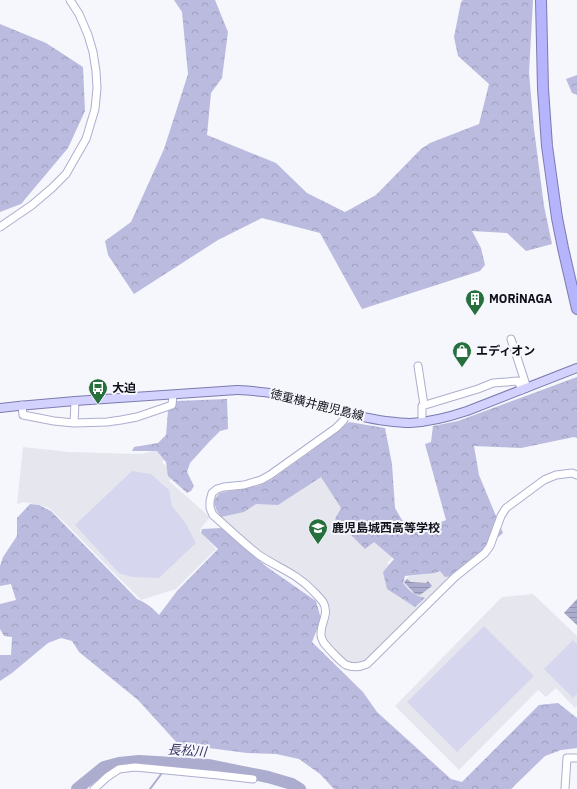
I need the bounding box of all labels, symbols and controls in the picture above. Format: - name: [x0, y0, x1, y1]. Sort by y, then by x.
- building icon: MORiNAGA: [464, 288, 486, 316]
- place label: MORiNAGA: [489, 291, 552, 306]
- shop icon: エディオン: [451, 340, 473, 368]
- place label: エディオン: [476, 343, 535, 358]
- bus stop icon: 大迫: [87, 377, 109, 405]
- place label: 大迫: [112, 380, 136, 395]
- street label: 徳重横井鹿児島線: [269, 386, 366, 423]
- school or university icon: 鹿児島城西高等学校: [307, 517, 329, 545]
- place label: 鹿児島城西高等学校: [332, 520, 440, 535]
- water label: 長松川: [167, 741, 209, 760]

